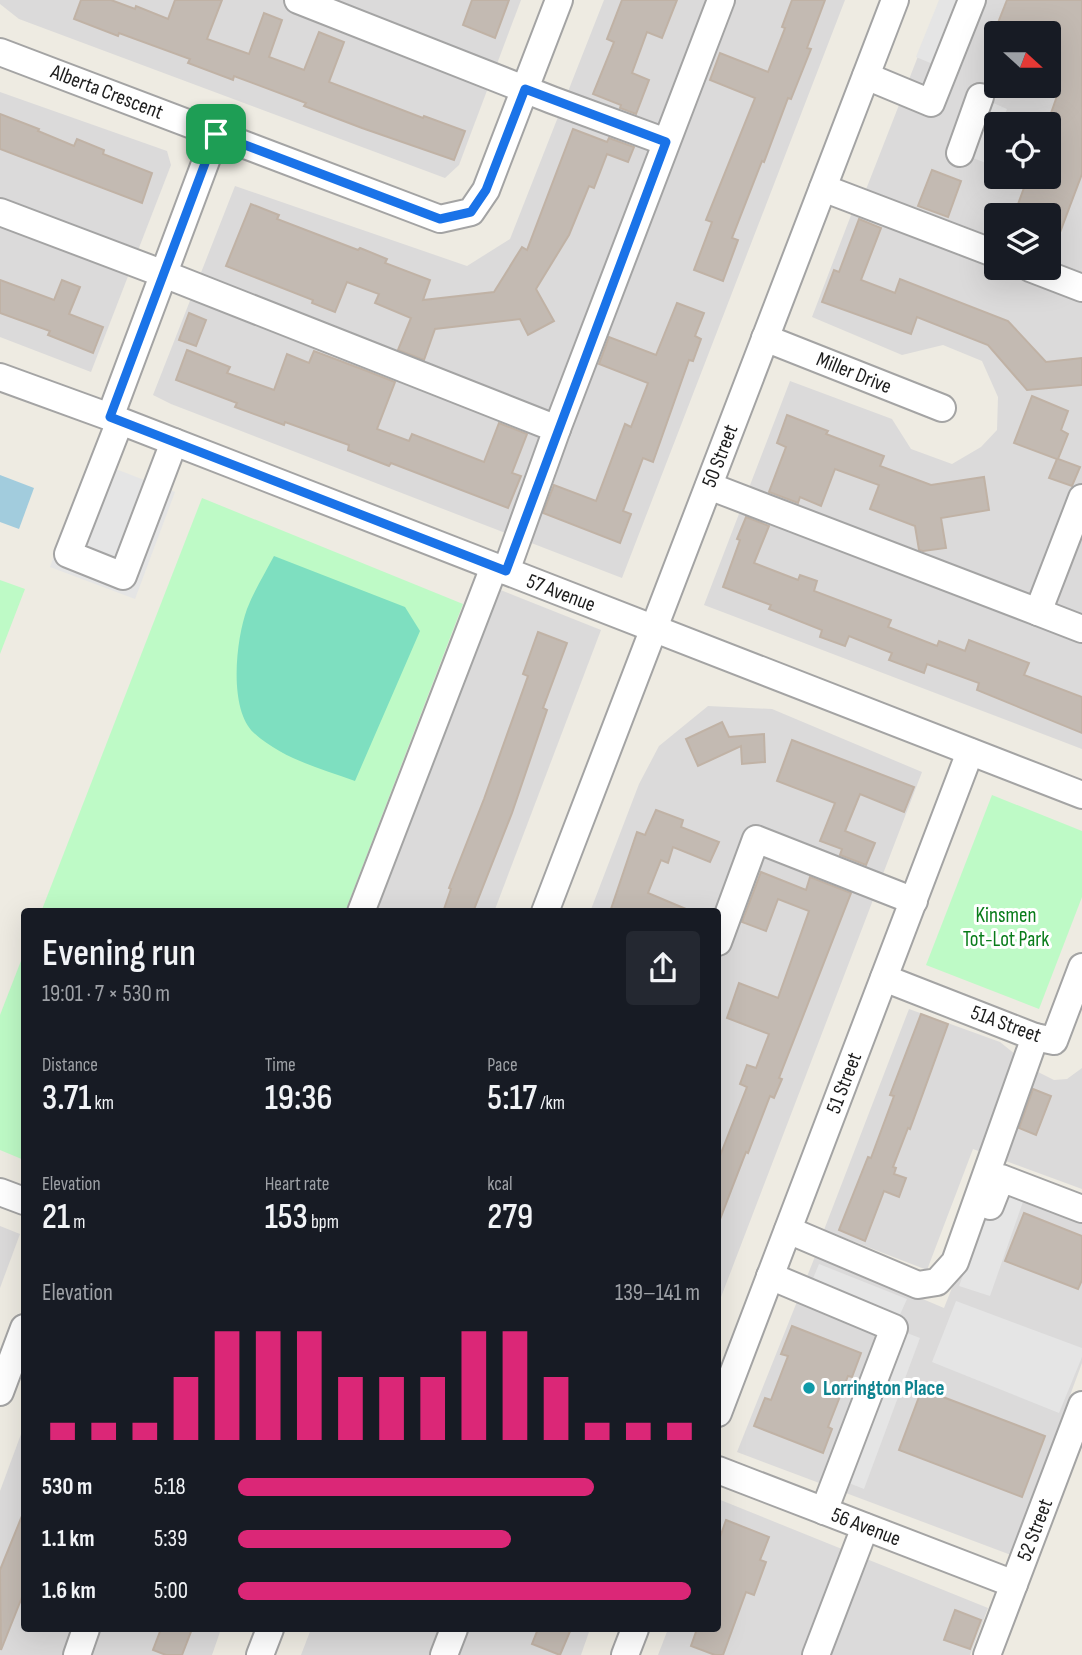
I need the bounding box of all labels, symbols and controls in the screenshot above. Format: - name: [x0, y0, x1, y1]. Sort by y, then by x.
- north arrow: [984, 21, 1060, 98]
- map controls: [984, 21, 1061, 280]
- street label: Alberta Crescent: [46, 59, 167, 125]
- pin: [186, 104, 246, 164]
- button: locate: [984, 112, 1061, 189]
- icon: arrive: [197, 115, 235, 153]
- button: layers: [984, 203, 1061, 280]
- street label: Miller Drive: [813, 347, 895, 399]
- street label: 50 Street: [697, 421, 743, 491]
- street label: 57 Avenue: [523, 569, 599, 617]
- park label: Kinsmen Tot-Lot Park: [963, 903, 1049, 952]
- text: Evening run: [42, 931, 196, 976]
- button: share: [626, 931, 700, 1005]
- text: 19:01 · 7 × 530 m: [42, 980, 170, 1008]
- street label: 51A Street: [968, 1000, 1044, 1048]
- street label: 51 Street: [821, 1049, 867, 1117]
- text: Distance: [42, 1054, 98, 1077]
- text: Time: [265, 1054, 296, 1077]
- text: Pace: [487, 1054, 518, 1077]
- text: 3.71: [42, 1077, 91, 1120]
- text: 19:36: [265, 1077, 332, 1120]
- text: 5:17: [487, 1077, 537, 1120]
- text: km: [91, 1092, 114, 1115]
- text: /km: [537, 1092, 565, 1115]
- text: Elevation: [42, 1173, 101, 1196]
- text: Heart rate: [265, 1173, 330, 1196]
- text: kcal: [487, 1173, 512, 1196]
- text: 21: [42, 1196, 70, 1239]
- text: 153: [265, 1196, 308, 1239]
- text: 279: [487, 1196, 533, 1239]
- text: m: [70, 1211, 85, 1234]
- text: bpm: [308, 1211, 339, 1234]
- text: Elevation: [42, 1279, 113, 1307]
- text: 139–141 m: [615, 1279, 700, 1307]
- place label: Lorrington Place: [823, 1376, 944, 1401]
- marker: Lorrington Place: [801, 1380, 817, 1396]
- text: 530 m: [42, 1473, 92, 1501]
- text: 5:18: [154, 1473, 186, 1501]
- street label: 52 Street: [1012, 1495, 1058, 1565]
- street label: 56 Avenue: [828, 1502, 904, 1552]
- text: 1.1 km: [42, 1525, 95, 1553]
- text: 5:39: [154, 1525, 187, 1553]
- text: 1.6 km: [42, 1577, 96, 1605]
- text: 5:00: [154, 1577, 188, 1605]

